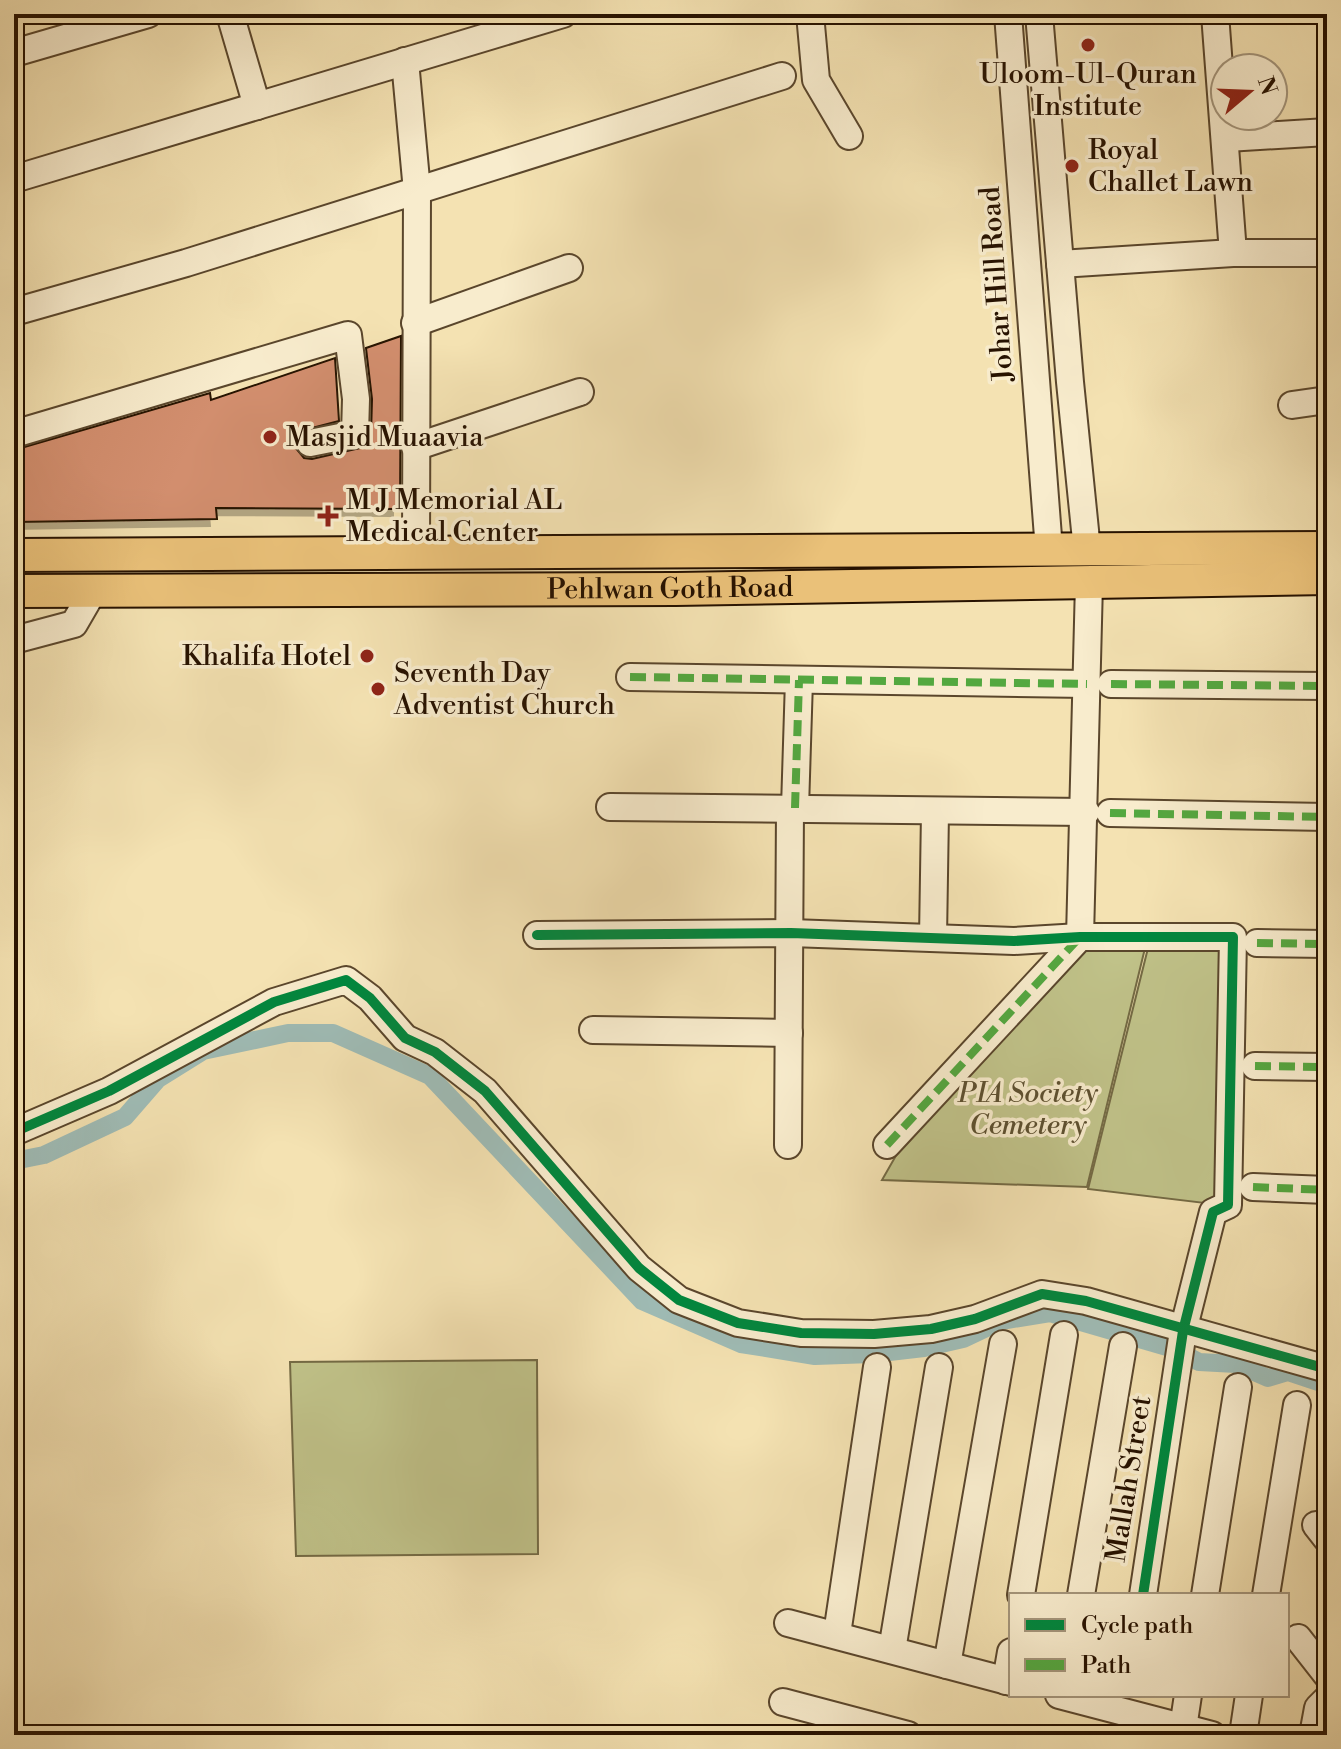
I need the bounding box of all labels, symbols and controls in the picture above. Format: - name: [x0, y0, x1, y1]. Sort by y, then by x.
- marker: Uloom-Ul-Quran Institute: [1079, 36, 1097, 54]
- north arrow: [1209, 52, 1289, 132]
- place label: Uloom-Ul-Quran Institute: [979, 57, 1197, 124]
- text: N: [1251, 73, 1282, 99]
- place label: Royal Challet Lawn: [1088, 133, 1253, 200]
- marker: Royal Challet Lawn: [1063, 157, 1081, 175]
- street label: Johar Hill Road: [973, 185, 1021, 384]
- place label: Masjid Muaavia: [286, 420, 484, 455]
- marker: Masjid Muaavia: [261, 428, 279, 446]
- place label: M J Memorial AL Medical Center: [346, 483, 562, 550]
- marker: M J Memorial AL Medical Center: [317, 505, 339, 527]
- street label: Pehlwan Goth Road: [547, 570, 794, 607]
- place label: Khalifa Hotel: [182, 639, 351, 674]
- marker: Khalifa Hotel: [358, 647, 376, 665]
- place label: Seventh Day Adventist Church: [393, 656, 615, 723]
- marker: Seventh Day Adventist Church: [369, 680, 387, 698]
- park label: PIA Society Cemetery: [957, 1076, 1099, 1143]
- street label: Mallah Street: [1099, 1393, 1159, 1565]
- legend: [1009, 1593, 1289, 1697]
- text: Cycle path: [1081, 1611, 1193, 1641]
- text: Path: [1081, 1651, 1131, 1681]

